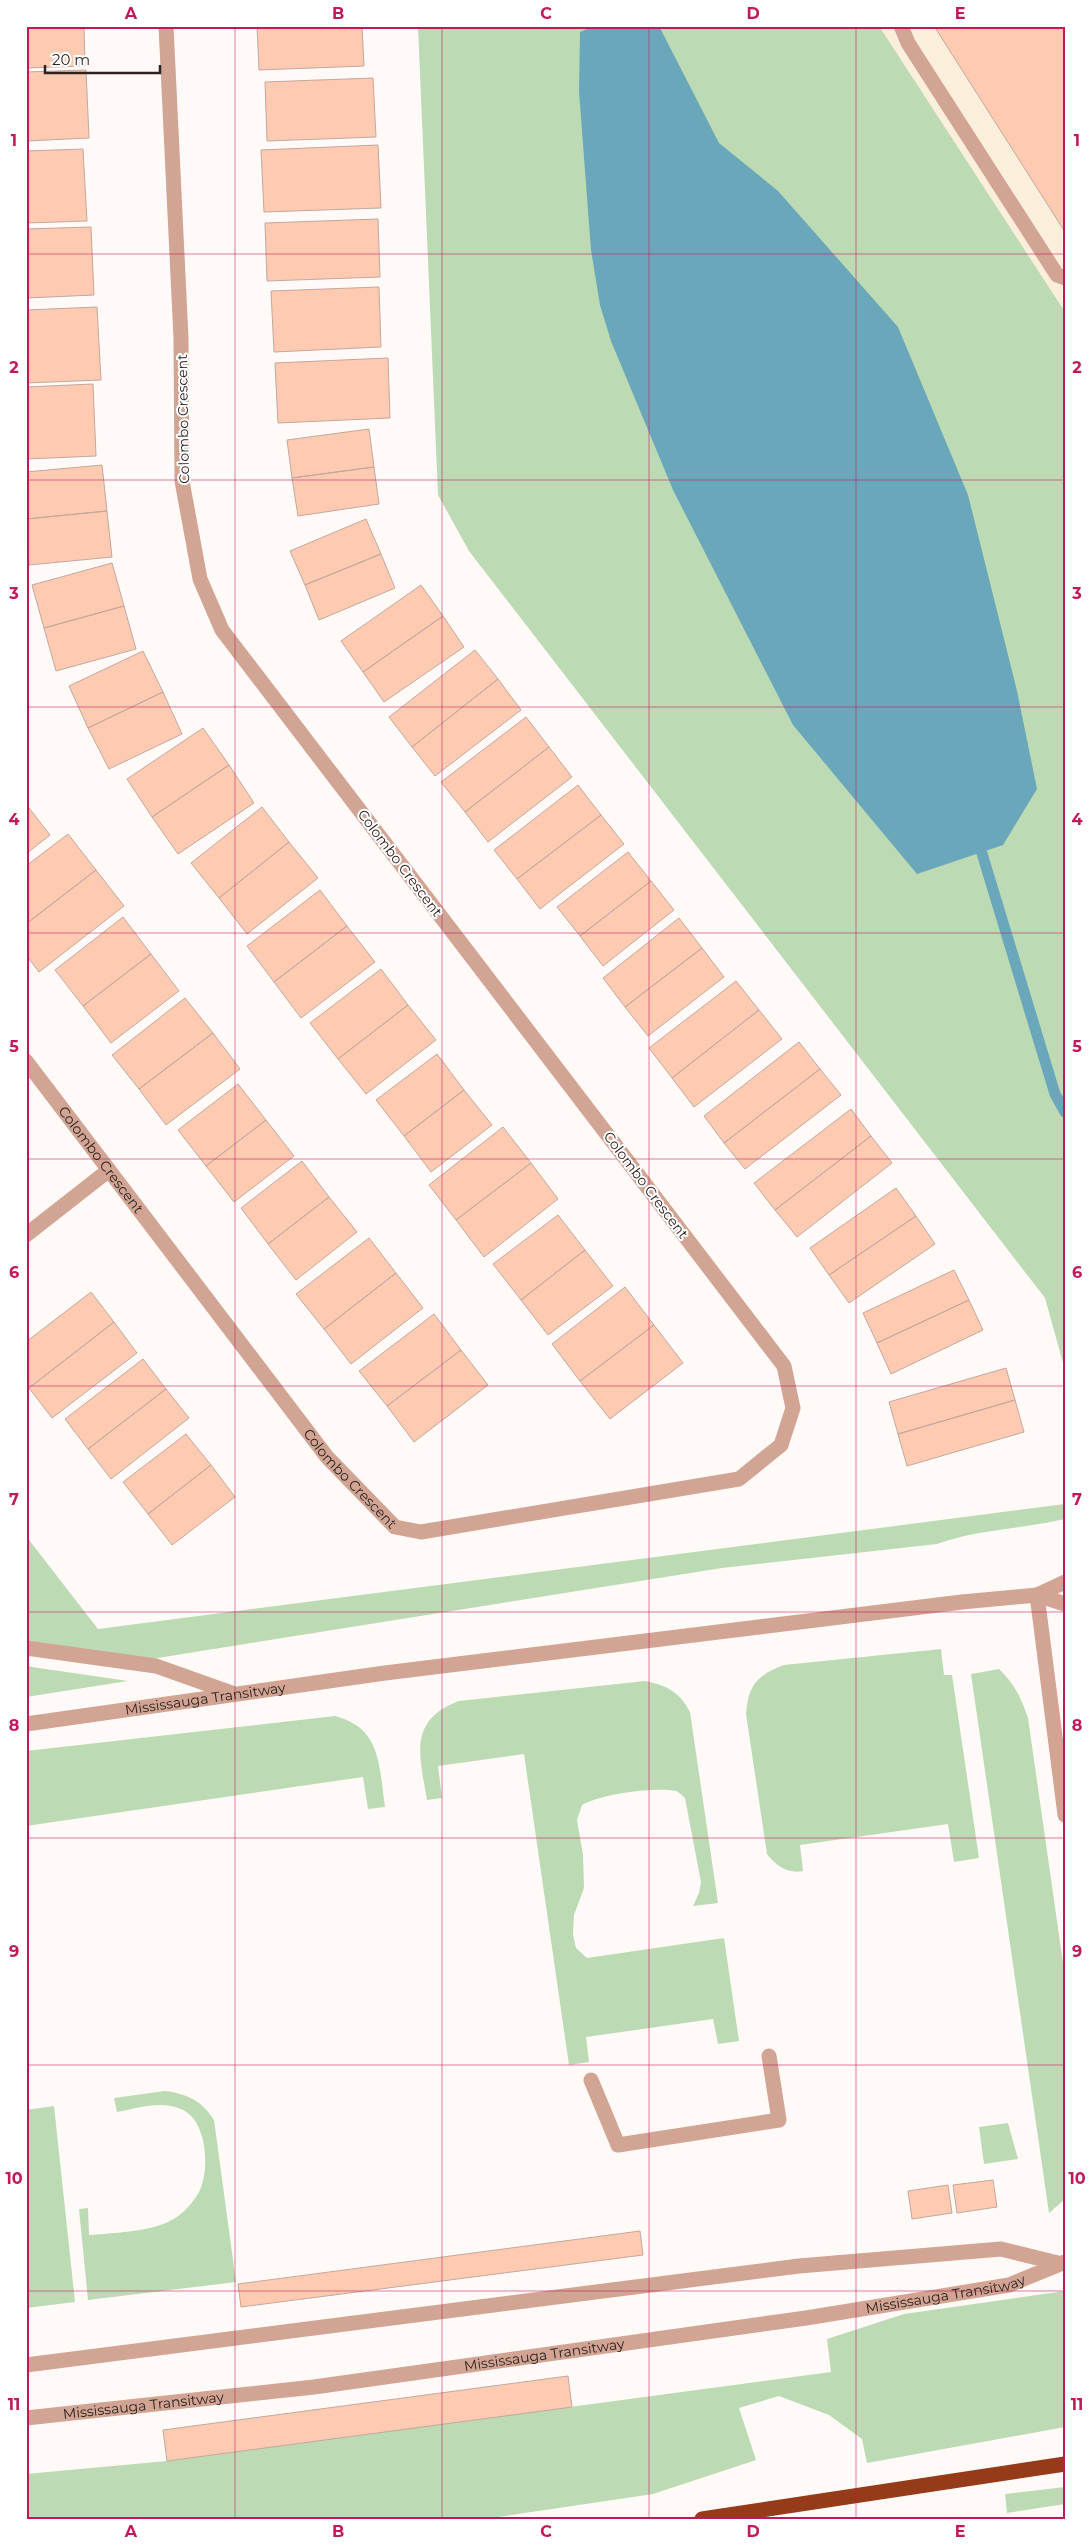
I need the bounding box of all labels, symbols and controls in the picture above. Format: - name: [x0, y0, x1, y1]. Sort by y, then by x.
- text: A: [124, 4, 138, 23]
- text: B: [332, 4, 344, 23]
- text: C: [540, 4, 552, 23]
- text: D: [746, 4, 760, 23]
- text: E: [955, 4, 965, 23]
- scale bar: [45, 42, 160, 74]
- text: 20 m: [52, 50, 90, 69]
- text: 1: [11, 131, 17, 150]
- text: 1: [1074, 131, 1080, 150]
- street label: Colombo Crescent: [173, 354, 193, 484]
- text: 2: [9, 358, 19, 377]
- text: 2: [1072, 358, 1082, 377]
- text: 3: [8, 584, 19, 603]
- text: 3: [1071, 584, 1082, 603]
- street label: Colombo Crescent: [354, 806, 446, 920]
- text: 4: [8, 810, 20, 829]
- text: 4: [1071, 810, 1083, 829]
- text: 5: [9, 1037, 19, 1056]
- text: 5: [1072, 1037, 1082, 1056]
- street label: Colombo Crescent: [55, 1103, 148, 1217]
- street label: Colombo Crescent: [600, 1128, 692, 1242]
- text: 6: [9, 1263, 19, 1282]
- text: 6: [1072, 1263, 1082, 1282]
- street label: Colombo Crescent: [300, 1425, 401, 1533]
- text: 7: [9, 1490, 19, 1509]
- text: 7: [1072, 1490, 1082, 1509]
- street label: Mississauga Transitway: [124, 1678, 287, 1719]
- text: 8: [9, 1716, 19, 1735]
- text: 8: [1072, 1716, 1082, 1735]
- text: 9: [9, 1942, 19, 1961]
- text: 9: [1072, 1942, 1082, 1961]
- text: 10: [5, 2169, 23, 2188]
- text: 10: [1068, 2169, 1086, 2188]
- street label: Mississauga Transitway: [864, 2270, 1028, 2317]
- street label: Mississauga Transitway: [463, 2335, 626, 2375]
- street label: Mississauga Transitway: [62, 2388, 225, 2423]
- text: 11: [8, 2395, 20, 2414]
- text: 11: [1071, 2395, 1083, 2414]
- text: A: [124, 2522, 138, 2541]
- text: B: [332, 2522, 344, 2541]
- text: C: [540, 2522, 552, 2541]
- text: D: [746, 2522, 760, 2541]
- text: E: [955, 2522, 965, 2541]

